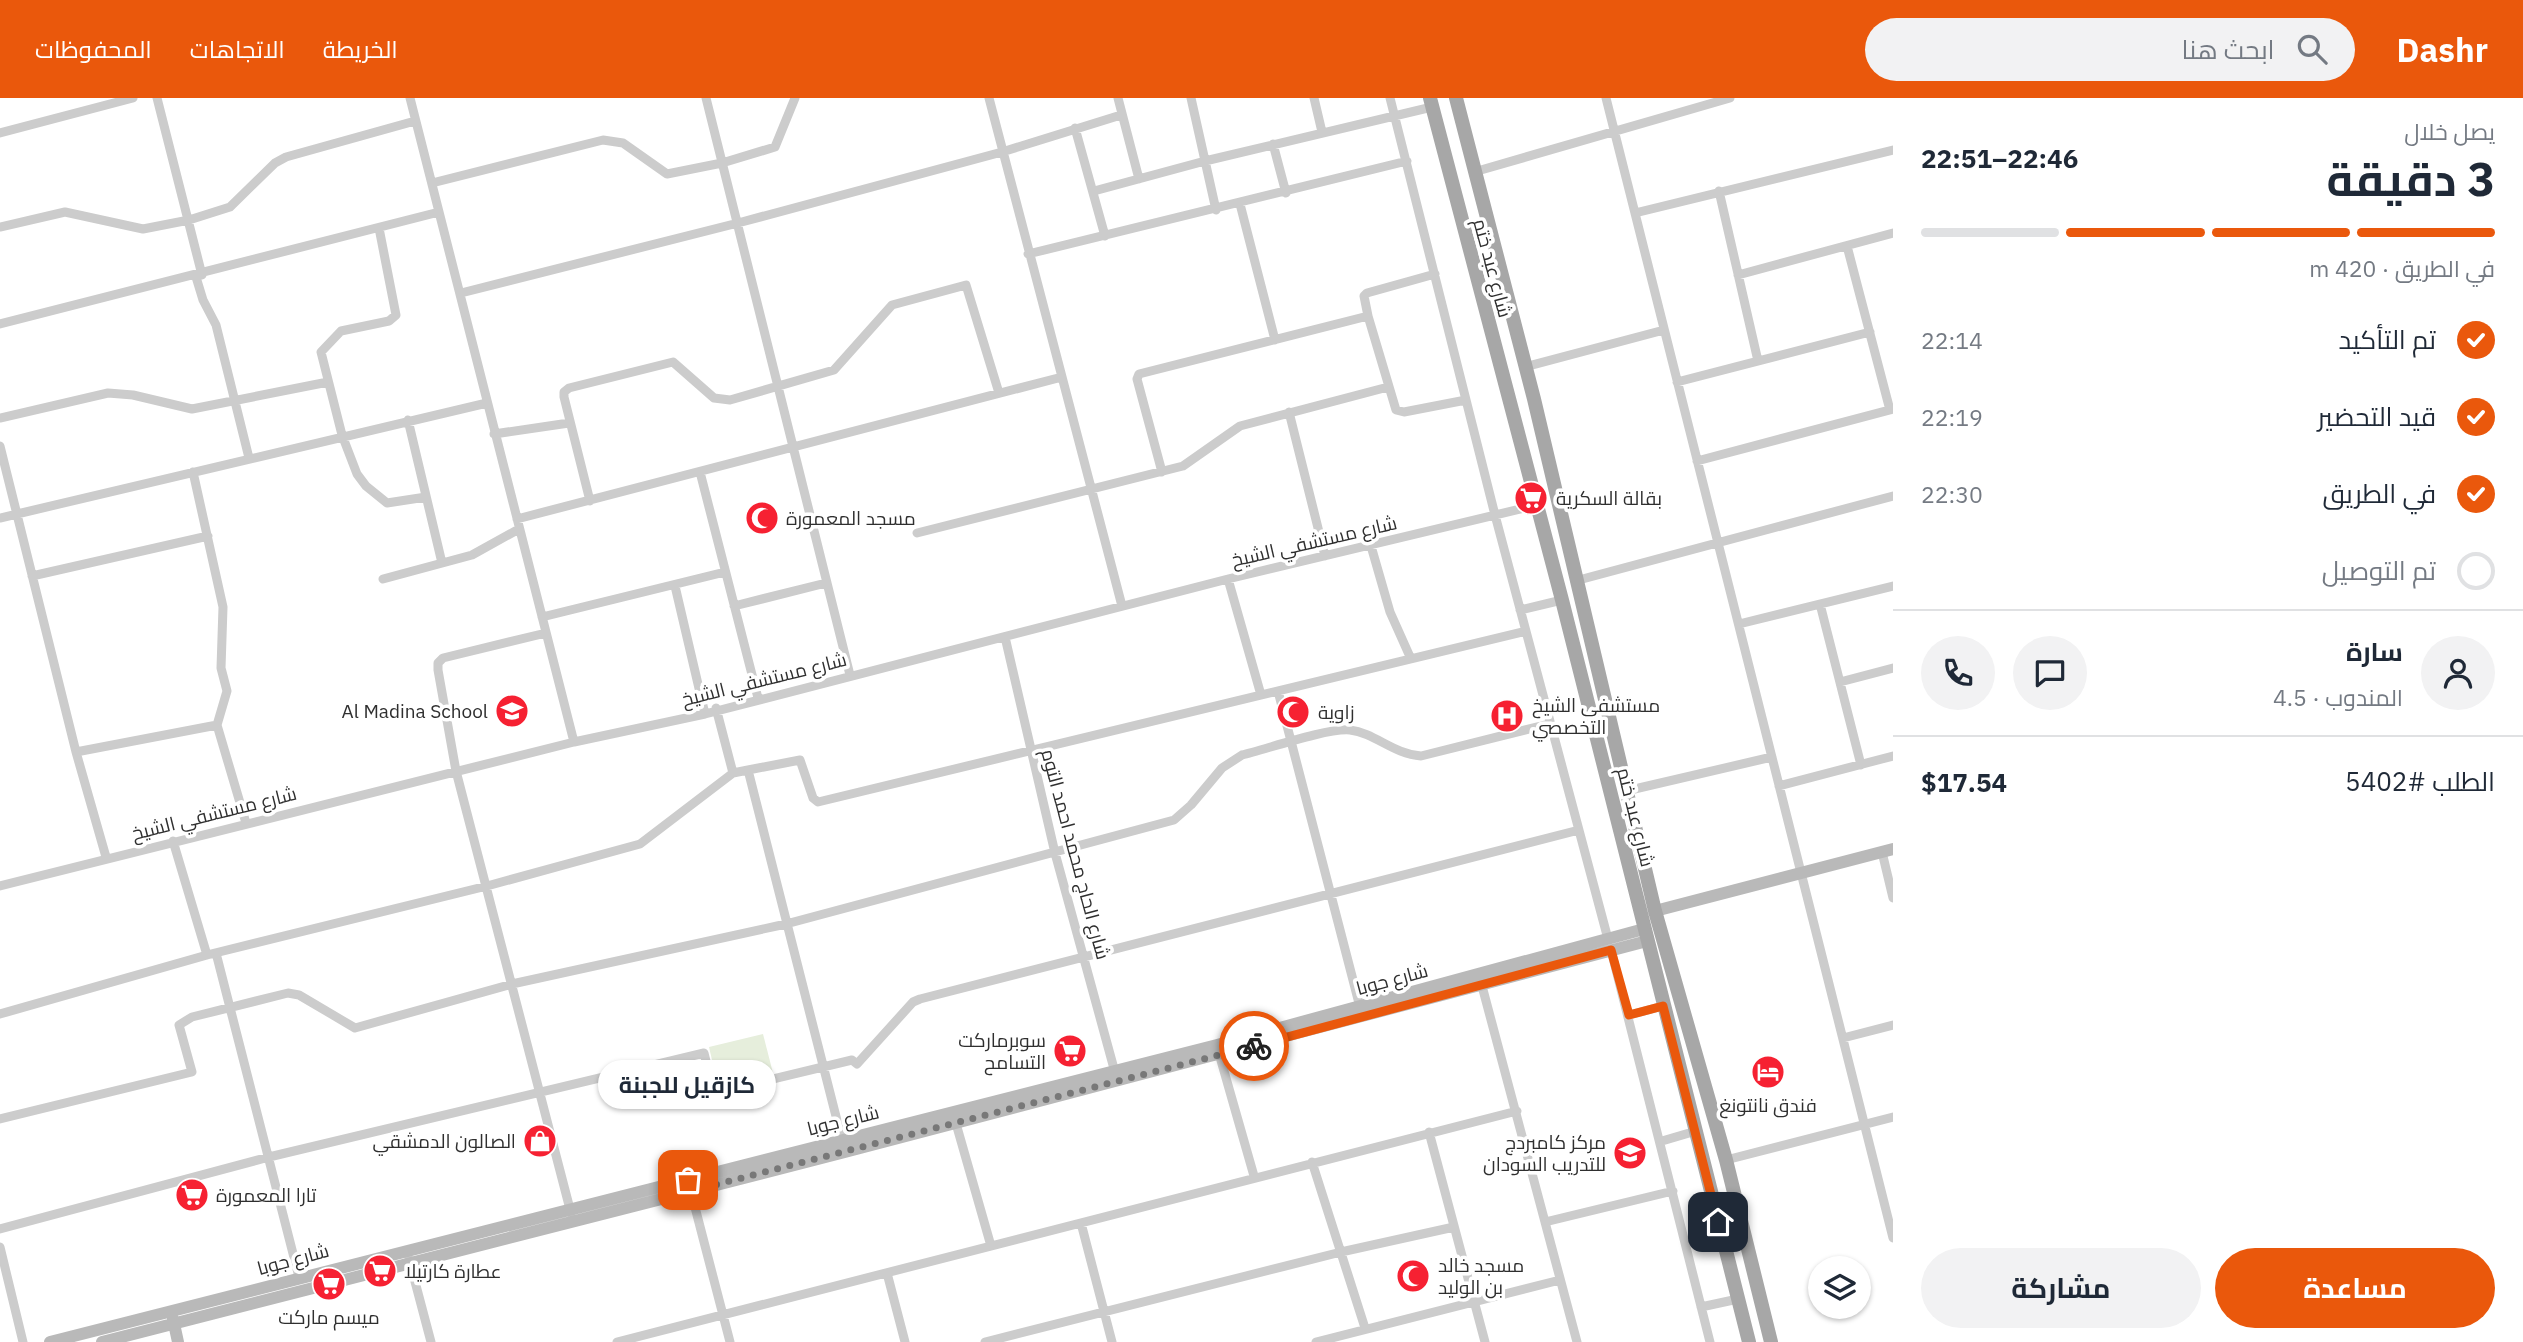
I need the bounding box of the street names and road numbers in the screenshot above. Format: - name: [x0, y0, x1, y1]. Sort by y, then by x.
- street label: شارع عبد ختم: [1466, 216, 1518, 321]
- street label: شارع مستشفي الشيخ: [1229, 510, 1400, 575]
- street label: شارع مستشفي الشيخ: [679, 647, 850, 714]
- street label: شارع الحاج محمد احمد التوم: [1034, 746, 1116, 963]
- street label: شارع عبد ختم: [1610, 765, 1660, 870]
- street label: شارع مستشفي الشيخ: [129, 781, 300, 848]
- street label: شارع جوبا: [1353, 958, 1431, 1002]
- street label: شارع جوبا: [804, 1099, 882, 1142]
- street label: شارع جوبا: [254, 1238, 332, 1282]

